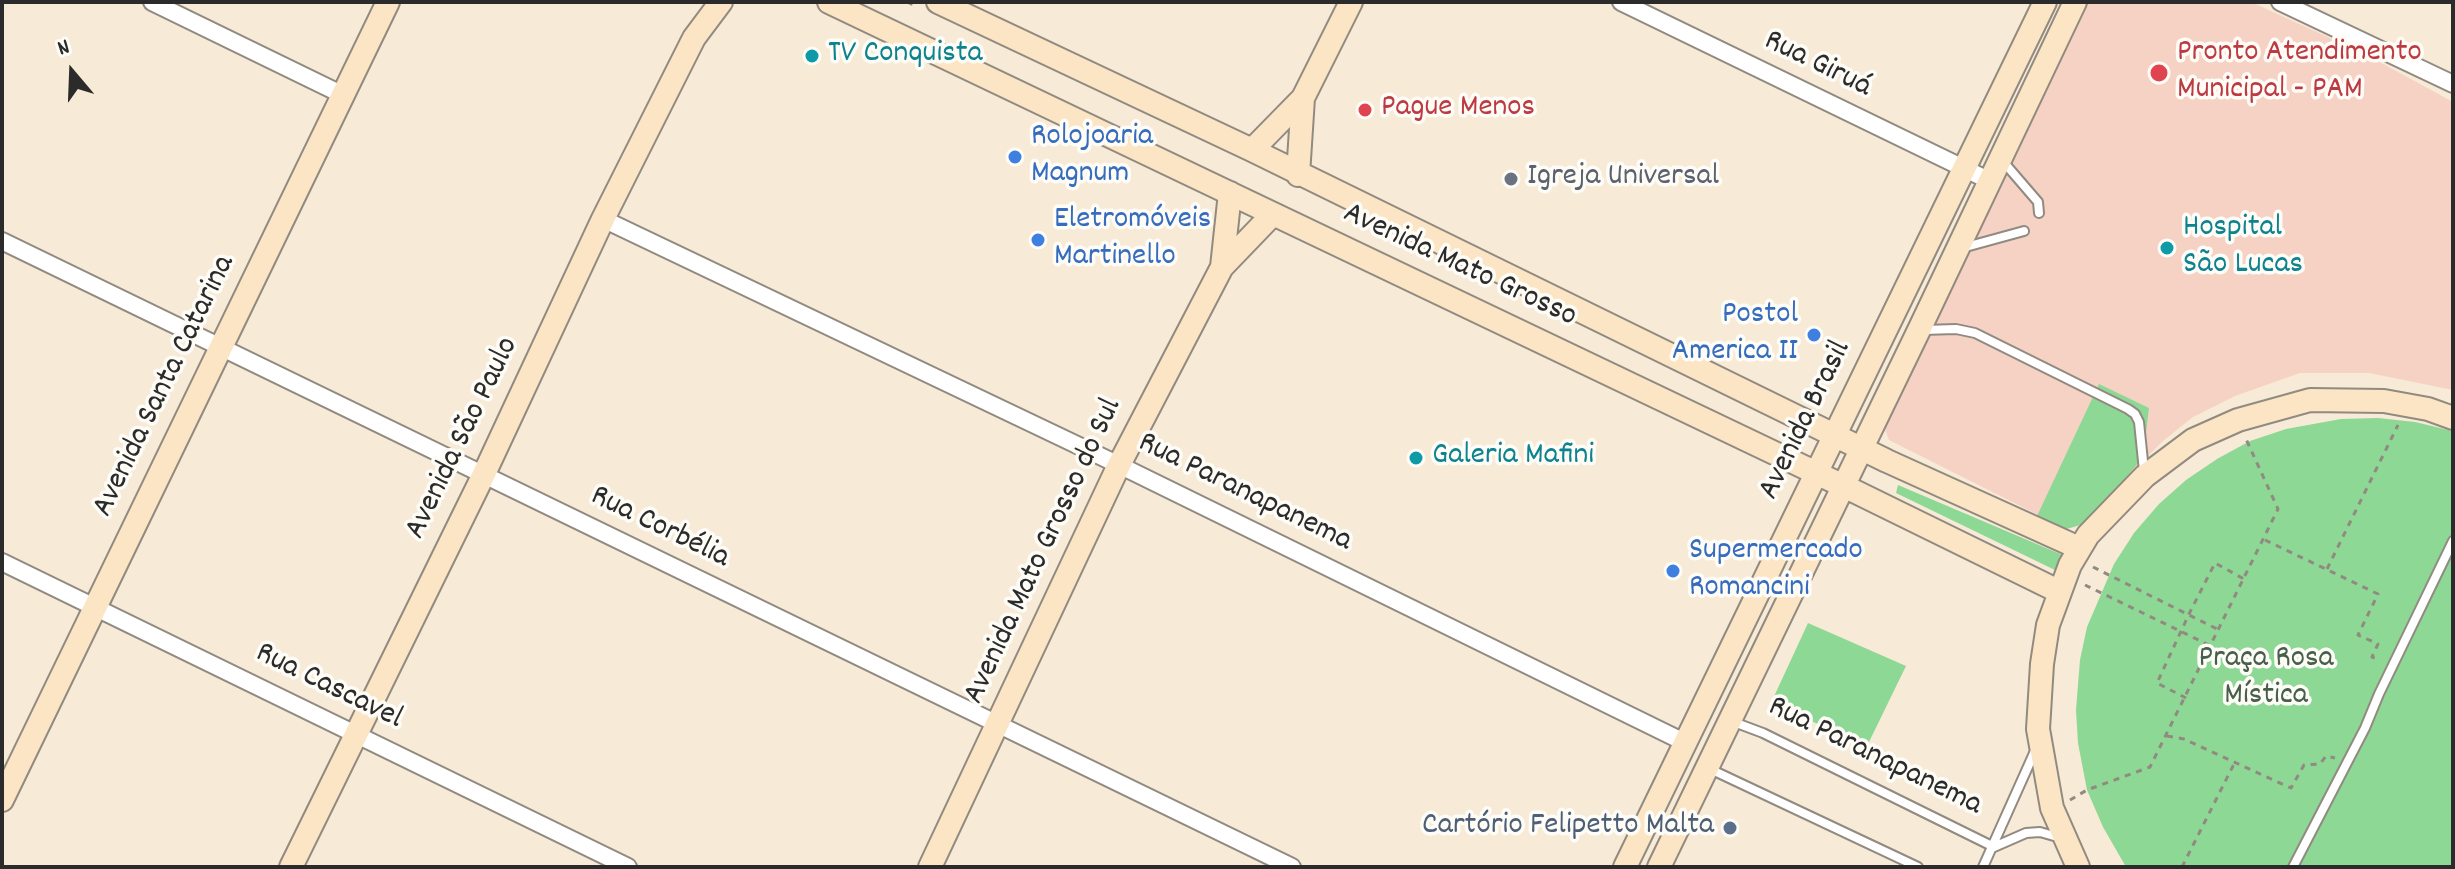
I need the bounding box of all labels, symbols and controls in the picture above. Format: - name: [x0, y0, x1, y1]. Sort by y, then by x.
- street label: Rua Giruá: [1757, 23, 1877, 109]
- north arrow: [32, 32, 112, 112]
- text: N: [54, 32, 74, 65]
- place label: Pronto Atendimento Municipal - PAM: [2177, 36, 2422, 111]
- place label: TV Conquista: [828, 37, 983, 75]
- marker: TV Conquista: [803, 47, 821, 65]
- marker: Pronto Atendimento Municipal - PAM: [2148, 62, 2170, 84]
- place label: Pague Menos: [1381, 91, 1535, 129]
- marker: Pague Menos: [1356, 101, 1374, 119]
- place label: Rolojoaria Magnum: [1031, 120, 1153, 195]
- marker: Rolojoaria Magnum: [1006, 148, 1024, 166]
- place label: Igreja Universal: [1527, 160, 1719, 198]
- marker: Igreja Universal: [1502, 170, 1520, 188]
- street label: Avenida Mato Grosso: [1336, 196, 1582, 338]
- place label: Eletromóveis Martinello: [1054, 203, 1211, 278]
- place label: Hospital São Lucas: [2183, 211, 2303, 286]
- marker: Eletromóveis Martinello: [1029, 231, 1047, 249]
- marker: Hospital São Lucas: [2158, 239, 2176, 257]
- street label: Avenida Santa Catarina: [86, 250, 246, 524]
- place label: Postol America II: [1672, 298, 1798, 373]
- marker: Postol America II: [1805, 326, 1823, 344]
- street label: Avenida São Paulo: [399, 332, 529, 546]
- street label: Avenida Brasil: [1752, 335, 1862, 507]
- street label: Avenida Mato Grosso do Sul: [957, 393, 1133, 711]
- street label: Rua Paranapanema: [1131, 426, 1357, 562]
- place label: Galeria Mafini: [1432, 439, 1594, 477]
- marker: Galeria Mafini: [1407, 449, 1425, 467]
- street label: Rua Corbélia: [583, 479, 735, 579]
- place label: Supermercado Romancini: [1689, 534, 1863, 609]
- marker: Supermercado Romancini: [1664, 562, 1682, 580]
- street label: Rua Cascavel: [248, 636, 408, 740]
- park label: Praça Rosa Mística: [2199, 642, 2333, 717]
- street label: Rua Paranapanema: [1761, 690, 1987, 826]
- place label: Cartório Felipetto Malta: [1422, 809, 1714, 847]
- marker: Cartório Felipetto Malta: [1721, 819, 1739, 837]

